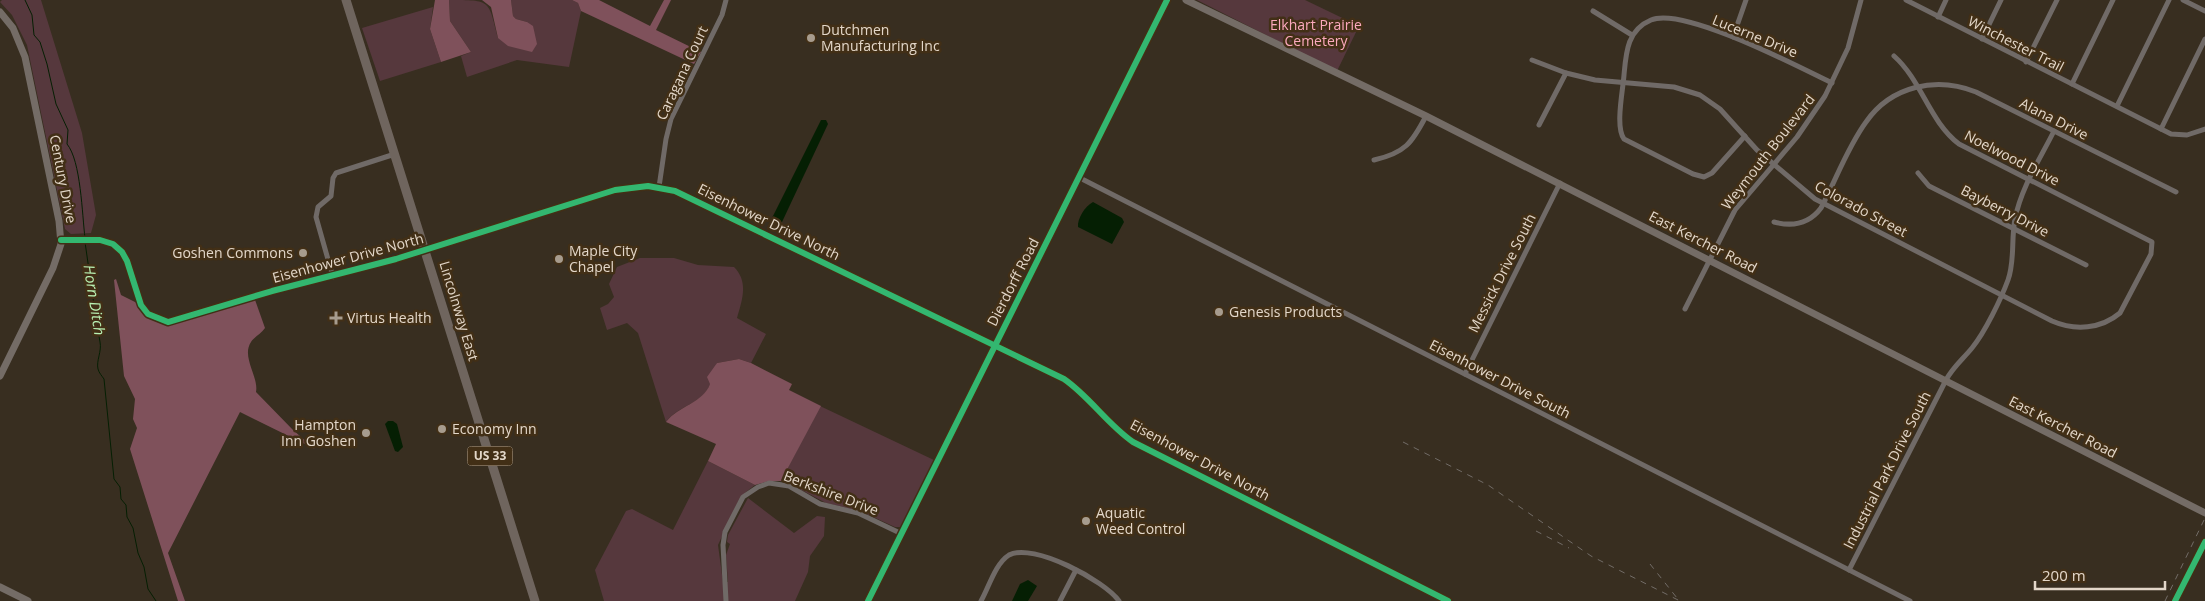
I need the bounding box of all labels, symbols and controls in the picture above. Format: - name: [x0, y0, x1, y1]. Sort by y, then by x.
- street label: Lucerne Drive: [1710, 10, 1801, 61]
- street label: Winchester Trail: [1965, 11, 2067, 76]
- park label: Elkhart Prairie Cemetery: [1270, 15, 1362, 50]
- place label: Dutchmen Manufacturing Inc: [821, 20, 940, 55]
- street label: Caragana Court: [651, 23, 712, 123]
- marker: Dutchmen Manufacturing Inc: [805, 32, 817, 44]
- street label: Weymouth Boulevard: [1717, 90, 1819, 213]
- street label: Alana Drive: [2017, 93, 2092, 144]
- street label: Noelwood Drive: [1961, 125, 2063, 190]
- street label: Century Drive: [46, 133, 81, 225]
- street label: Colorado Street: [1812, 176, 1911, 241]
- street label: Eisenhower Drive North: [695, 179, 843, 264]
- street label: Bayberry Drive: [1958, 180, 2053, 241]
- street label: East Kercher Road: [1646, 206, 1761, 277]
- street label: Messick Drive South: [1463, 210, 1540, 336]
- street label: Eisenhower Drive North: [270, 228, 426, 287]
- street label: Dierdorff Road: [982, 234, 1043, 329]
- place label: Maple City Chapel: [569, 241, 638, 276]
- place label: Goshen Commons: [172, 243, 293, 262]
- marker: Goshen Commons: [297, 247, 309, 259]
- marker: Maple City Chapel: [553, 253, 565, 265]
- street label: Lincolnway East: [435, 259, 484, 363]
- water label: Horn Ditch: [80, 263, 110, 337]
- place label: Genesis Products: [1229, 302, 1342, 321]
- marker: Genesis Products: [1213, 306, 1225, 318]
- place label: Virtus Health: [347, 308, 432, 327]
- marker: Virtus Health: [329, 311, 343, 325]
- street label: Eisenhower Drive South: [1427, 335, 1574, 422]
- street label: Industrial Park Drive South: [1838, 388, 1935, 552]
- street label: East Kercher Road: [2006, 391, 2121, 462]
- place label: Hampton Inn Goshen: [281, 415, 356, 450]
- street label: Eisenhower Drive North: [1127, 415, 1273, 504]
- place label: Economy Inn: [452, 419, 537, 438]
- marker: Economy Inn: [436, 423, 448, 435]
- marker: Hampton Inn Goshen: [360, 427, 372, 439]
- road number: US 33: [468, 446, 512, 466]
- street label: Berkshire Drive: [781, 466, 882, 519]
- place label: Aquatic Weed Control: [1096, 503, 1185, 538]
- marker: Aquatic Weed Control: [1080, 515, 1092, 527]
- scale bar: [2035, 558, 2165, 590]
- text: 200 m: [2042, 565, 2086, 585]

